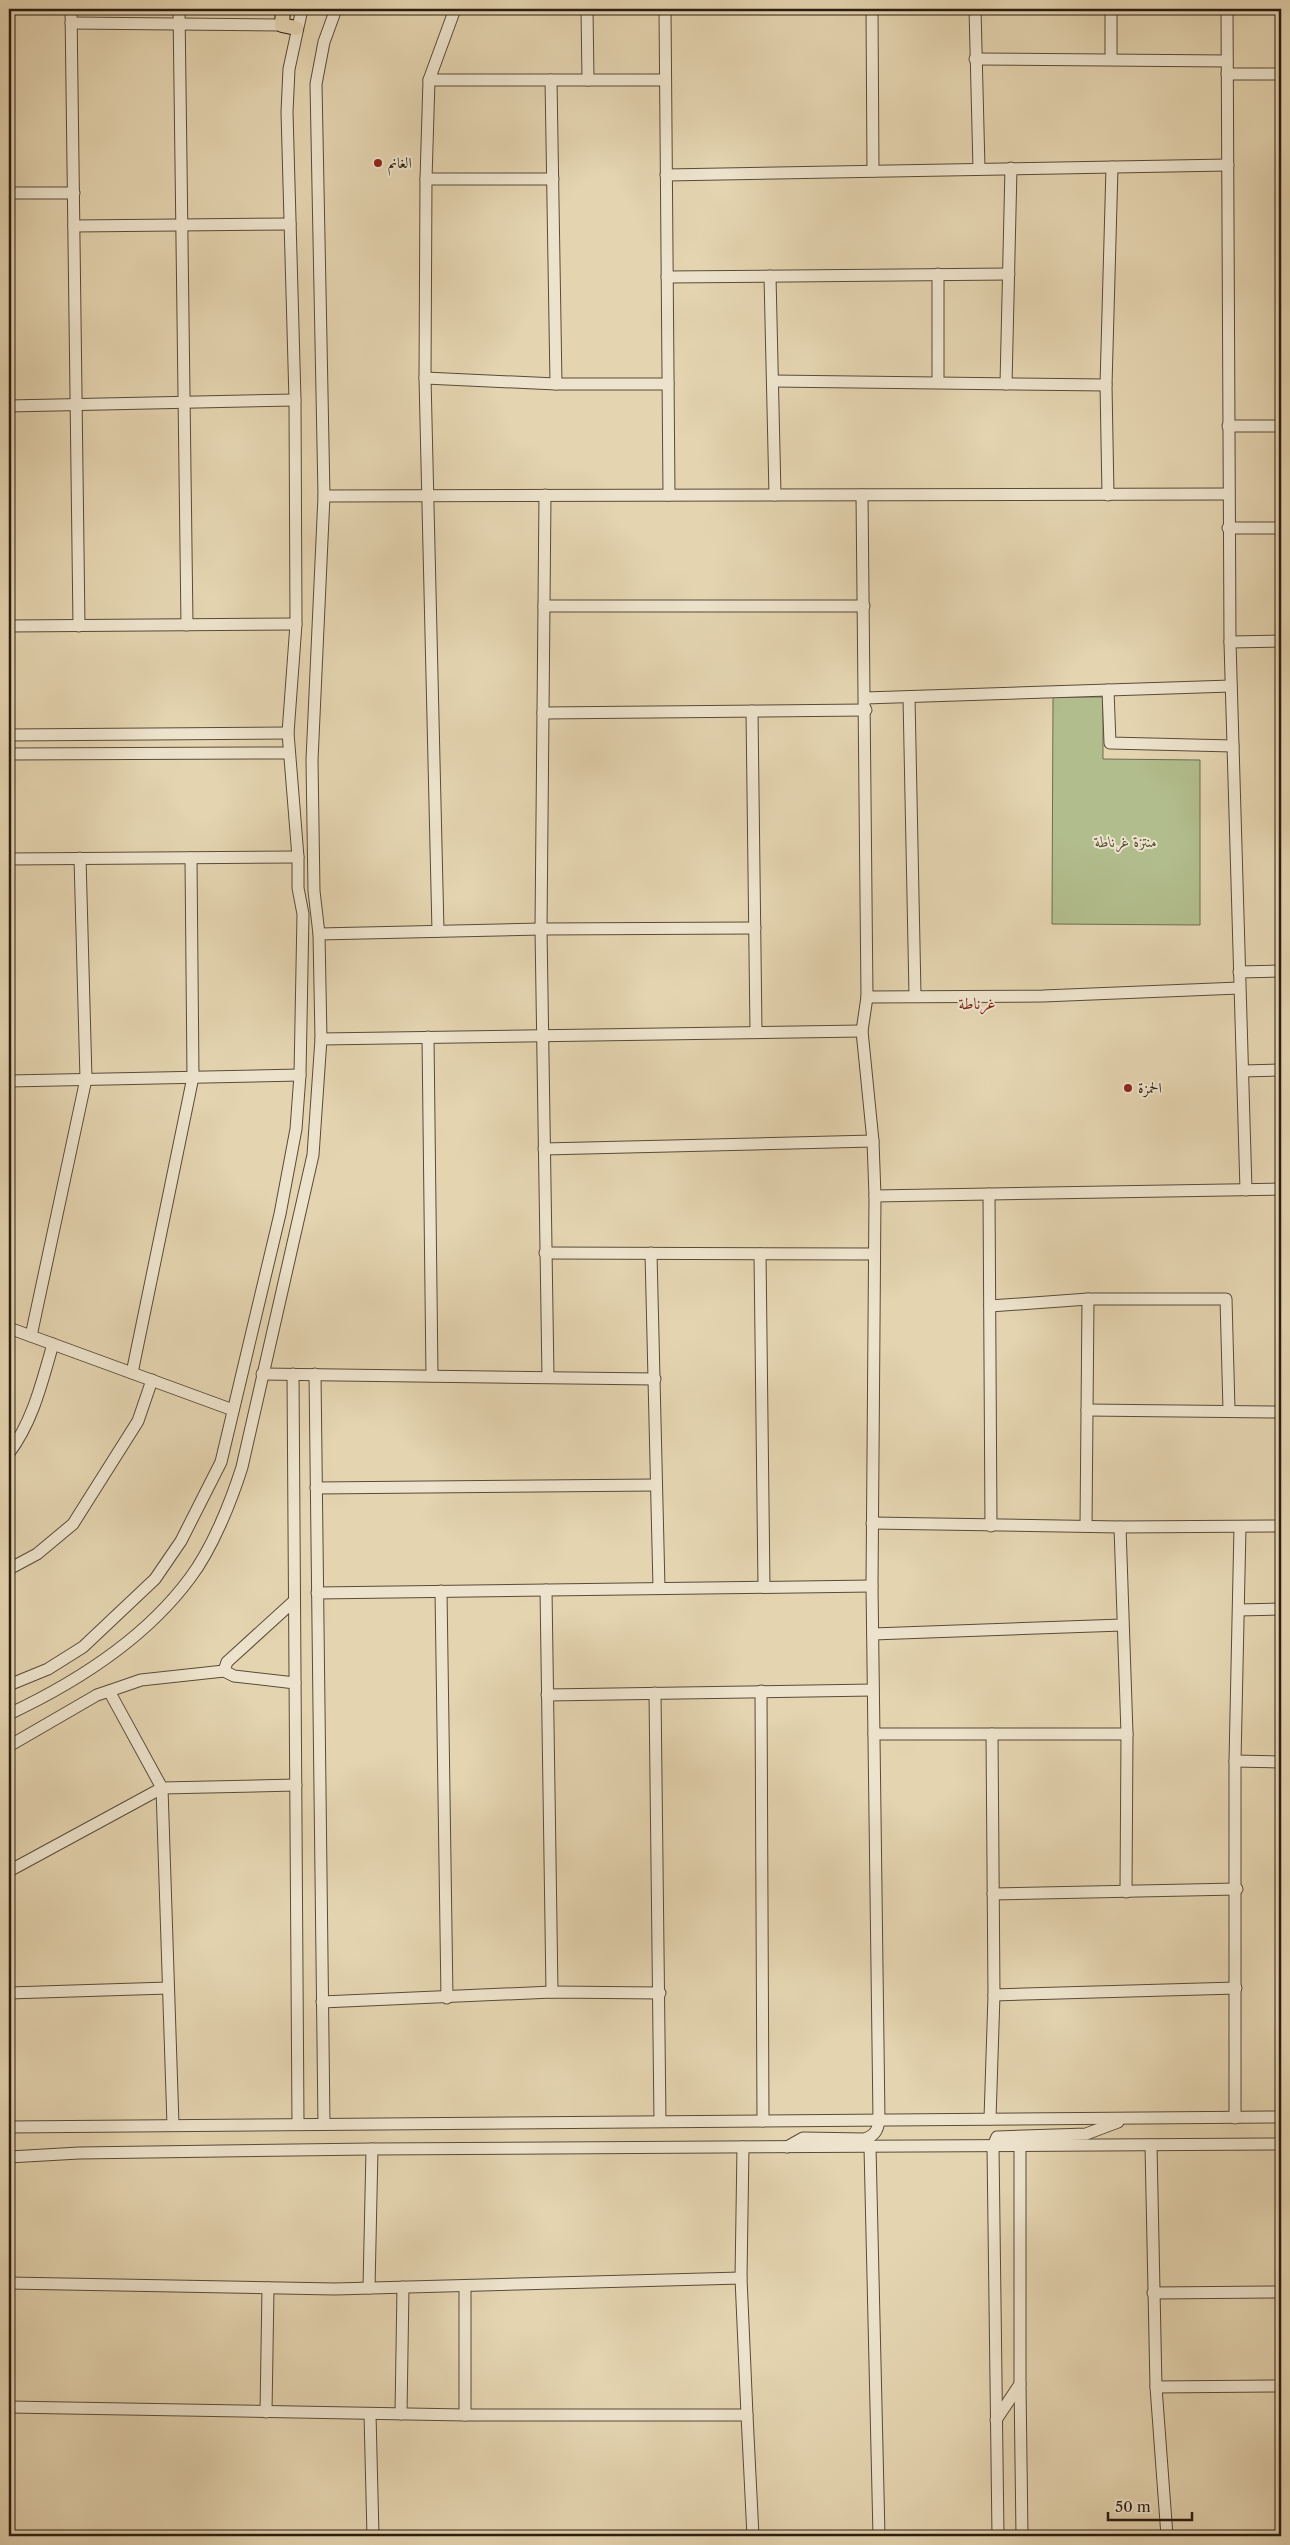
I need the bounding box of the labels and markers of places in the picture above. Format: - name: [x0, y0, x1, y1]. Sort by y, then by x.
- place label: الغانم: [388, 153, 412, 176]
- marker: الغانم: [372, 157, 384, 169]
- place label: الحمزة: [1138, 1078, 1162, 1098]
- marker: الحمزة: [1122, 1082, 1134, 1094]

